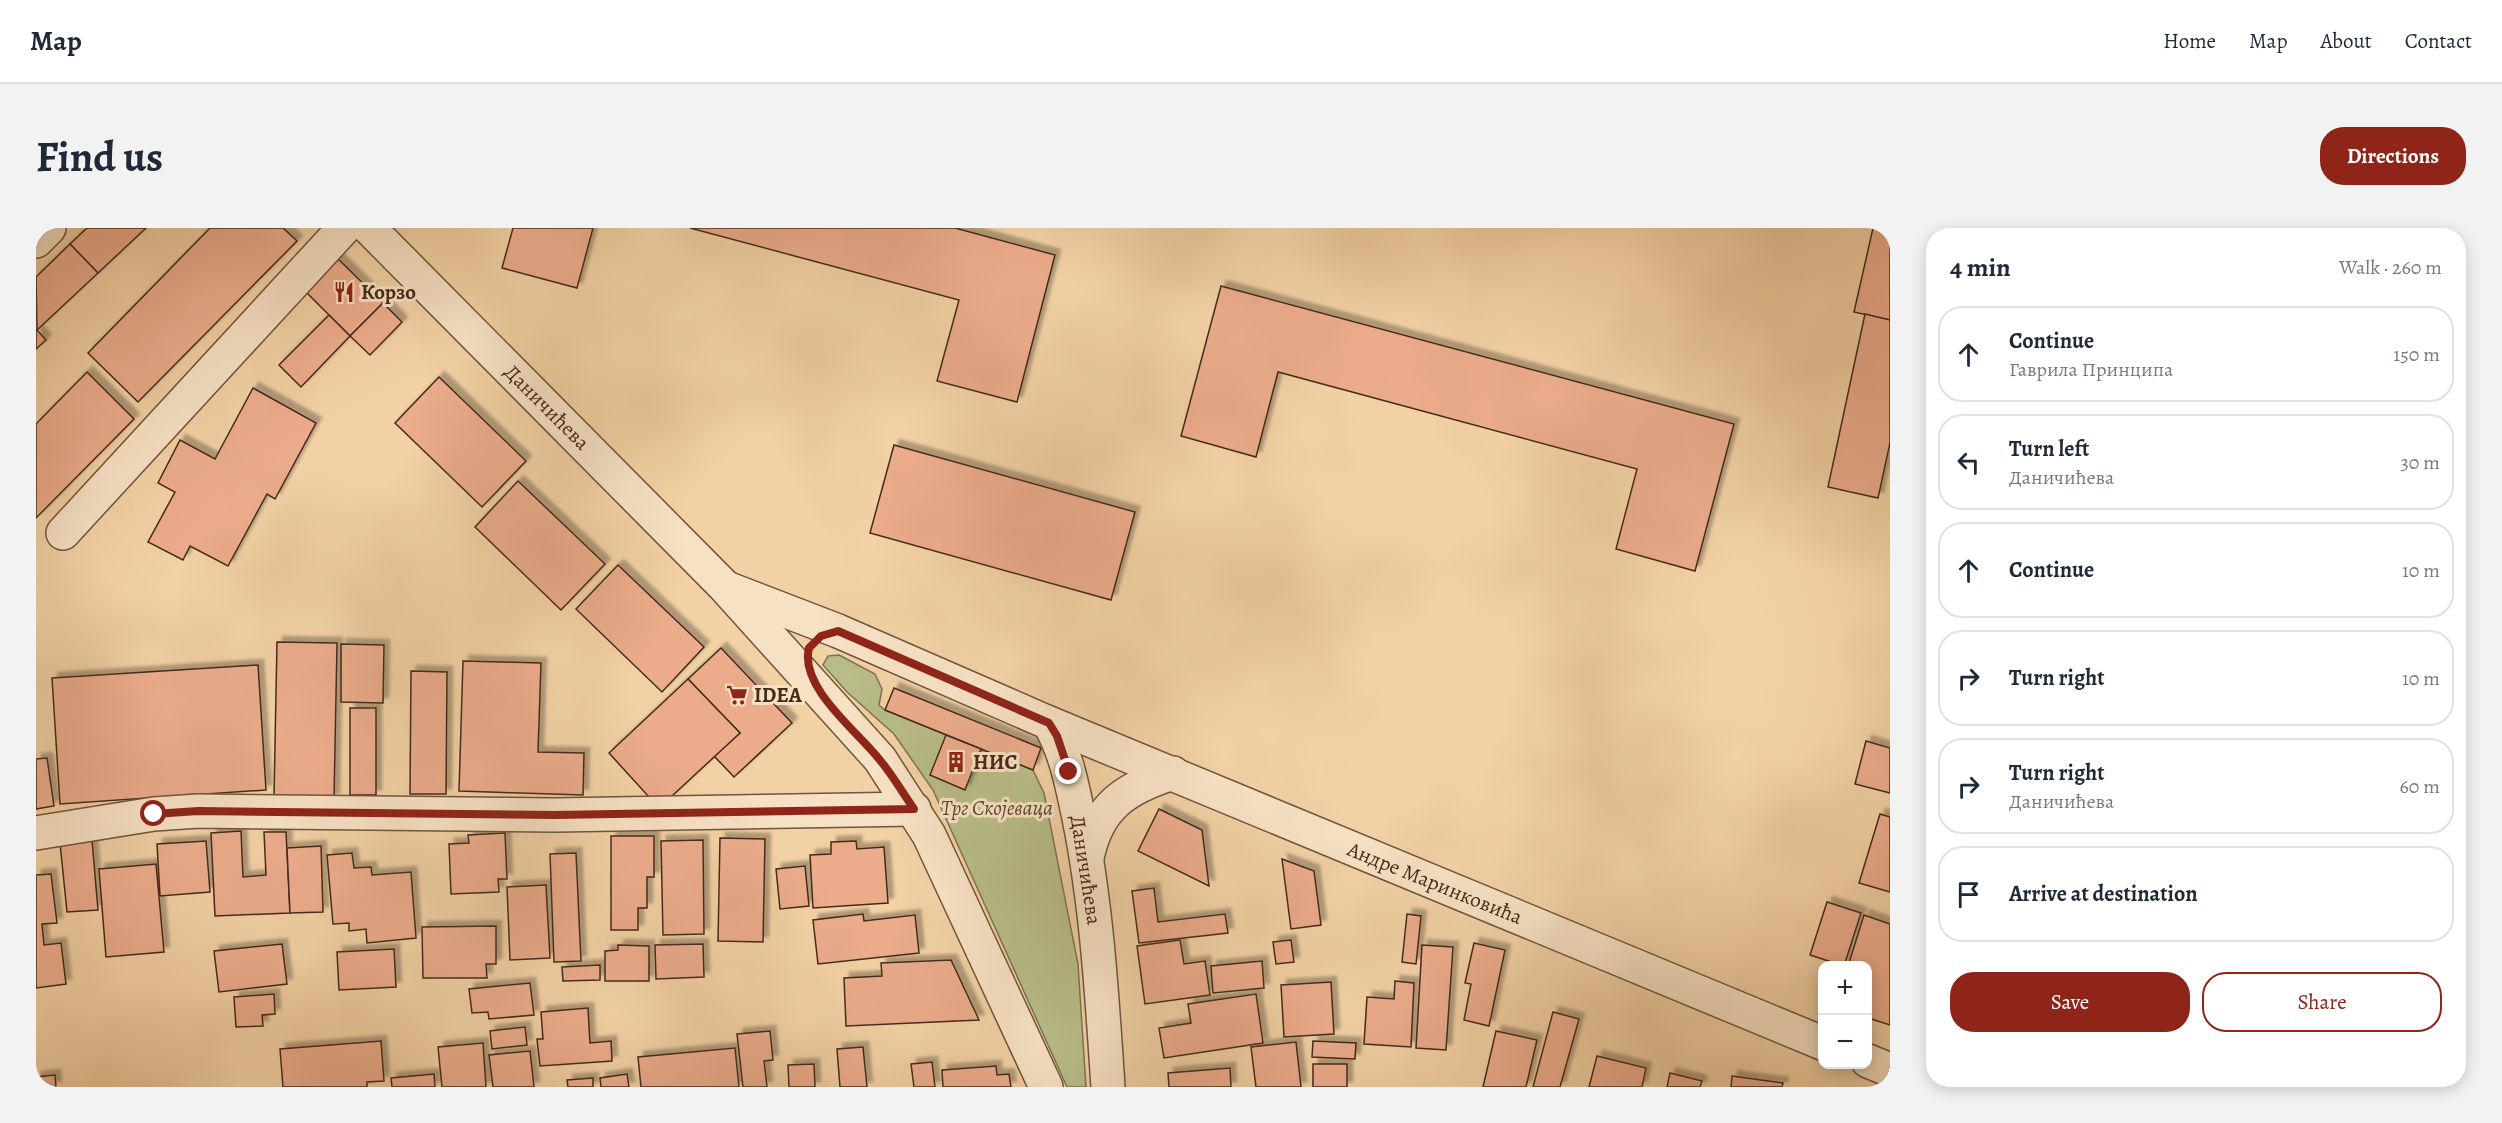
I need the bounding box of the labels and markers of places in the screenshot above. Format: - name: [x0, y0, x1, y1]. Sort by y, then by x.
- place label: Корзо: [361, 278, 416, 306]
- restaurant icon: Корзо: [332, 280, 356, 304]
- place label: IDEA: [754, 681, 803, 709]
- supermarket icon: IDEA: [725, 683, 749, 707]
- place label: НИС: [973, 748, 1017, 776]
- building icon: НИС: [944, 750, 968, 774]

